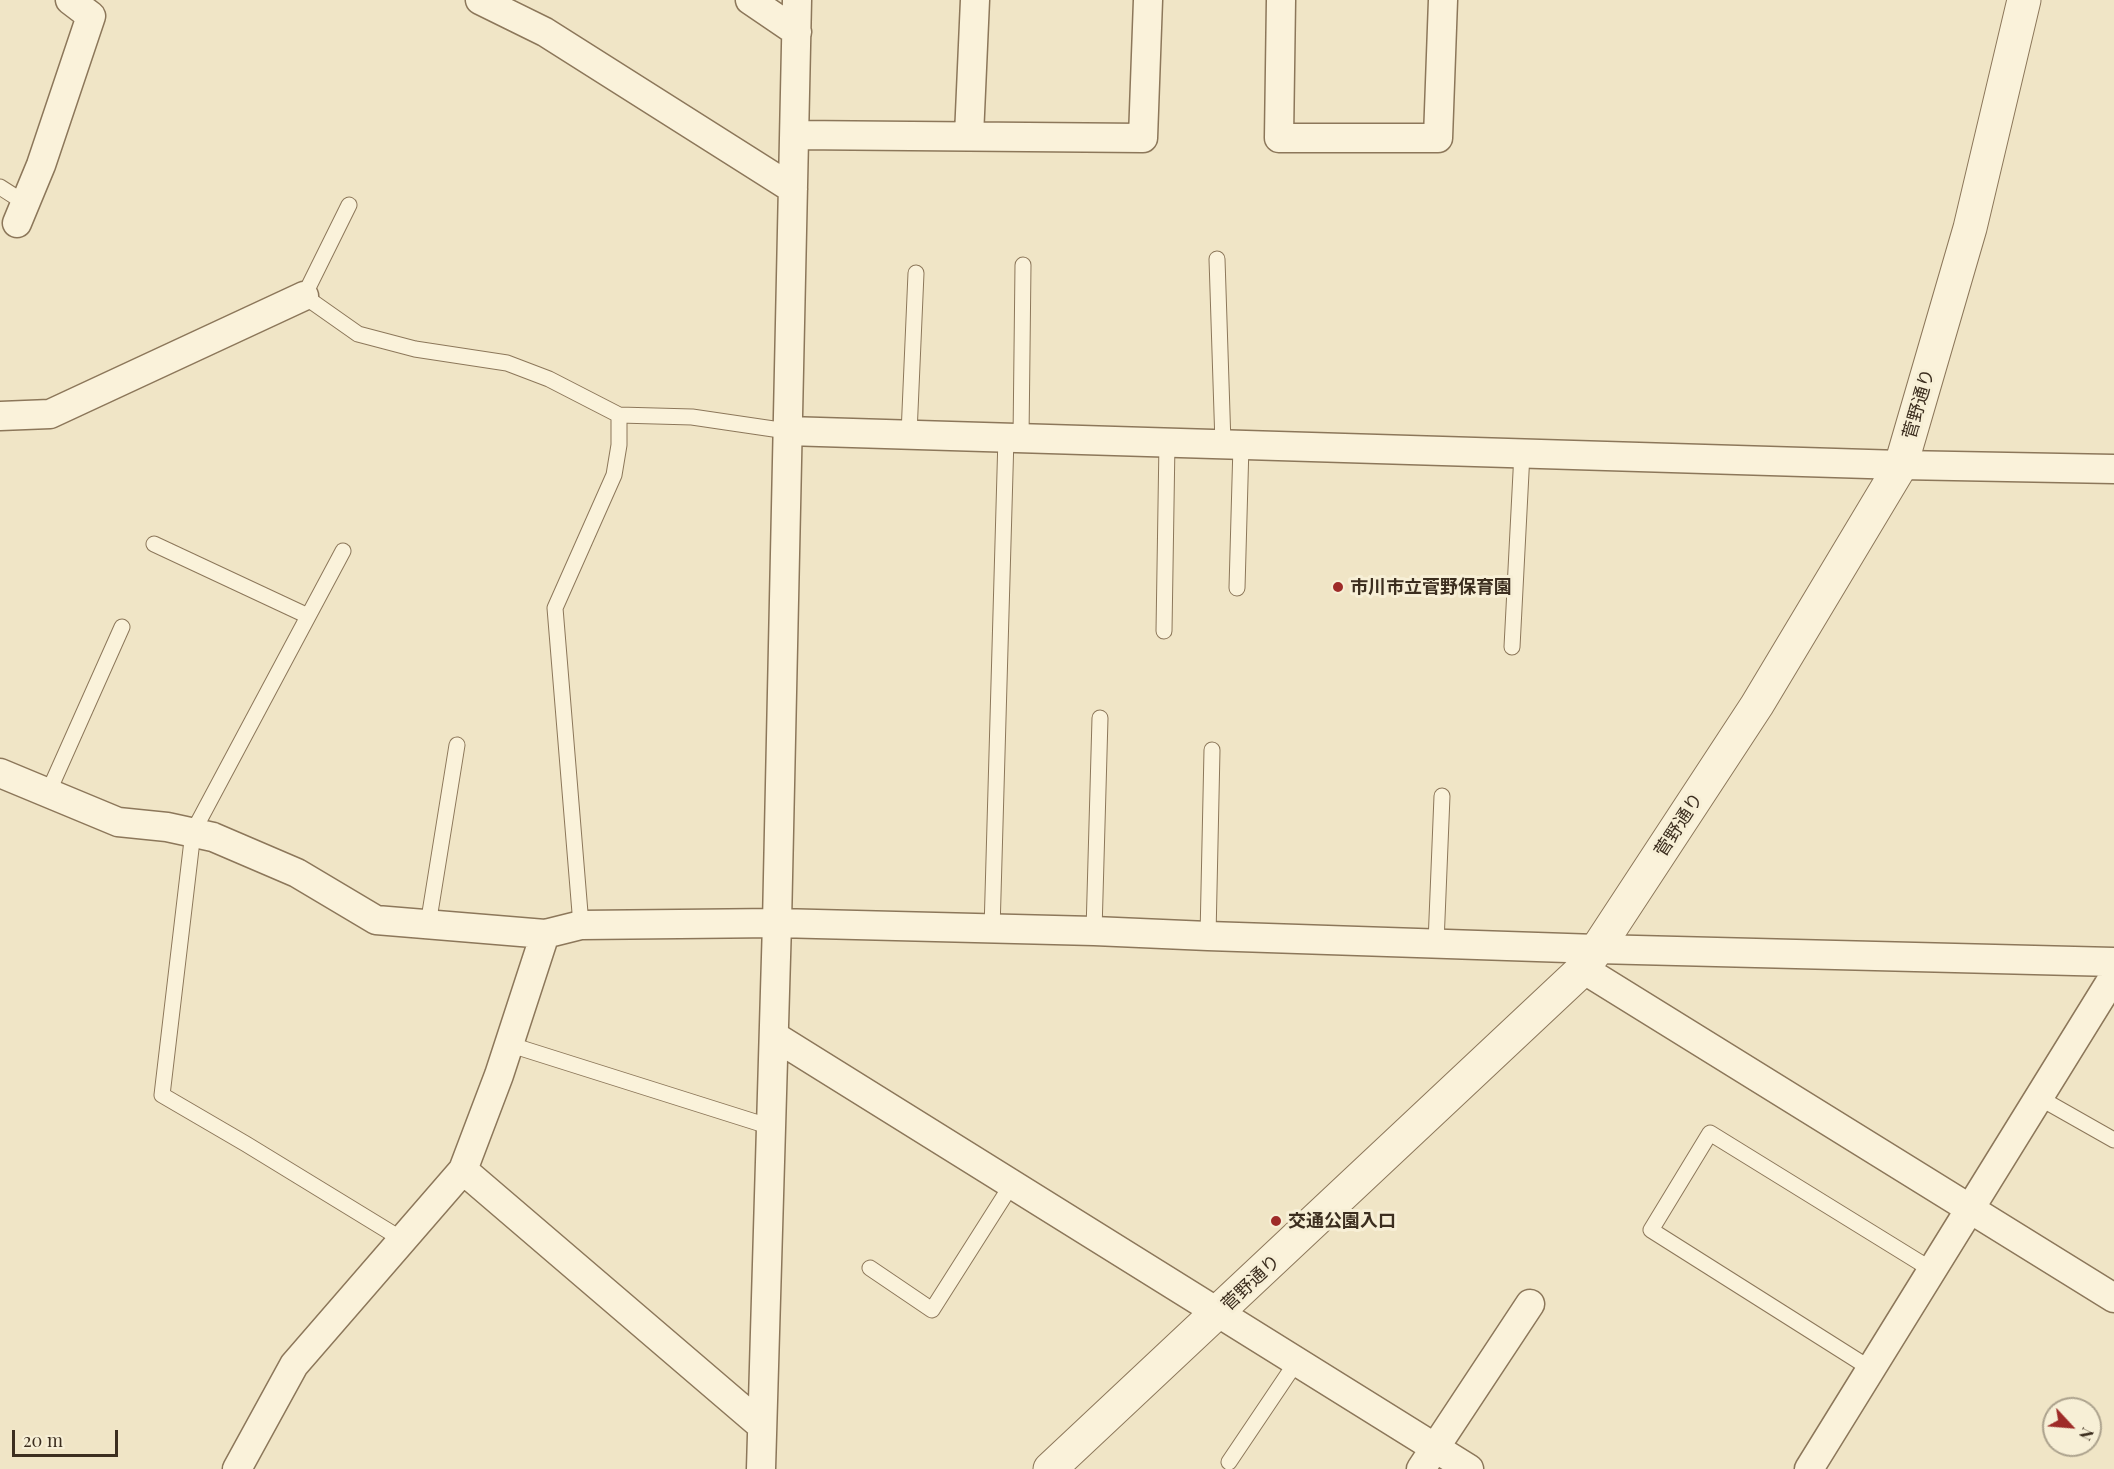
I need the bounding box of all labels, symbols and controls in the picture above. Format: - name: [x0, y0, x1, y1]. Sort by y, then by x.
- street label: 菅野通り: [1899, 366, 1939, 442]
- place label: 市川市立菅野保育園: [1350, 576, 1512, 598]
- marker: 市川市立菅野保育園: [1331, 580, 1345, 594]
- street label: 菅野通り: [1650, 789, 1708, 861]
- place label: 交通公園入口: [1288, 1210, 1396, 1232]
- marker: 交通公園入口: [1269, 1214, 1283, 1228]
- street label: 菅野通り: [1217, 1251, 1285, 1315]
- north arrow: [2042, 1397, 2102, 1457]
- scale bar: [15, 1418, 122, 1456]
- text: N: [2075, 1424, 2099, 1444]
- text: 20 m: [23, 1428, 63, 1452]

